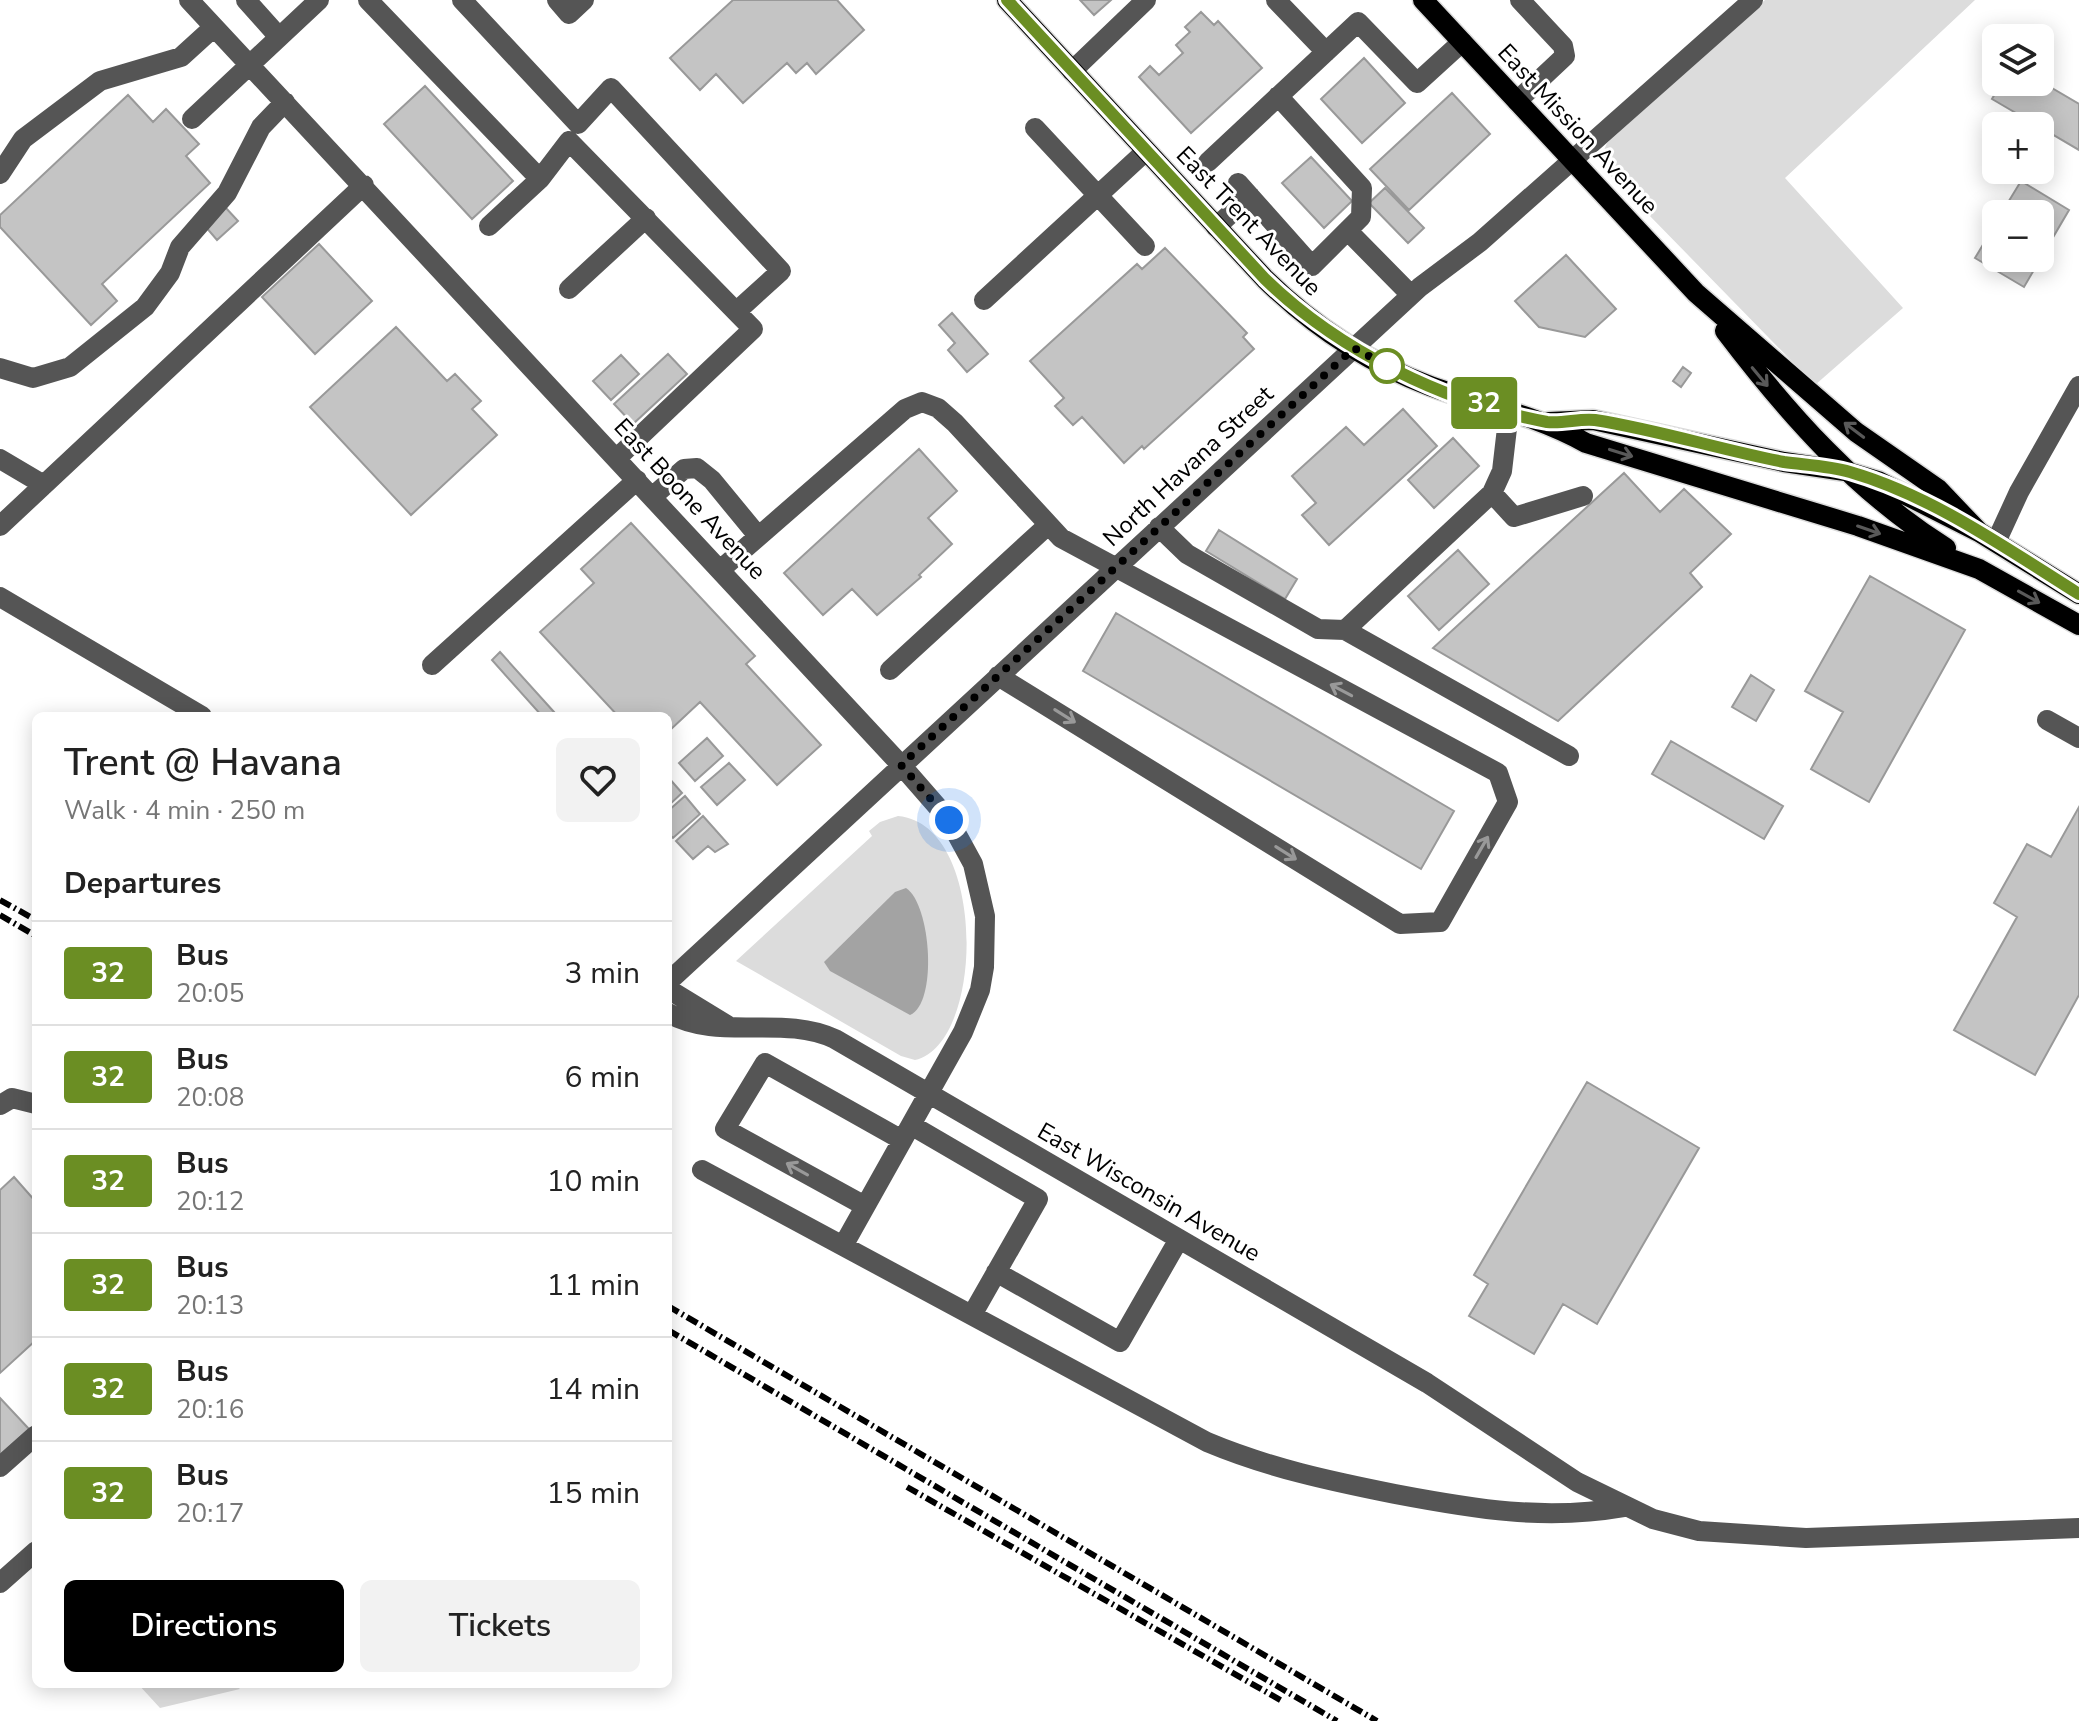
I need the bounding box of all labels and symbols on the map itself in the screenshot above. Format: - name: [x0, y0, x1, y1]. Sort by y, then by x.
- street label: East Mission Avenue: [1491, 37, 1665, 221]
- street label: East Trent Avenue: [1169, 139, 1329, 303]
- unlabelled marker: [1370, 349, 1404, 383]
- one-way arrow: [1751, 366, 1769, 386]
- line badge: 32: [1448, 377, 1520, 429]
- street label: North Havana Street: [1096, 378, 1281, 553]
- street label: East Boone Avenue: [607, 411, 773, 587]
- one-way arrow: [1844, 421, 1866, 438]
- one-way arrow: [1607, 446, 1633, 461]
- one-way arrow: [1856, 523, 1881, 538]
- one-way arrow: [2017, 589, 2040, 605]
- one-way arrow: [1330, 681, 1354, 697]
- one-way arrow: [1053, 708, 1076, 724]
- your location: [929, 800, 969, 840]
- one-way arrow: [1474, 836, 1490, 859]
- one-way arrow: [1274, 845, 1297, 861]
- street label: East Wisconsin Avenue: [1032, 1115, 1266, 1269]
- one-way arrow: [786, 1160, 809, 1176]

